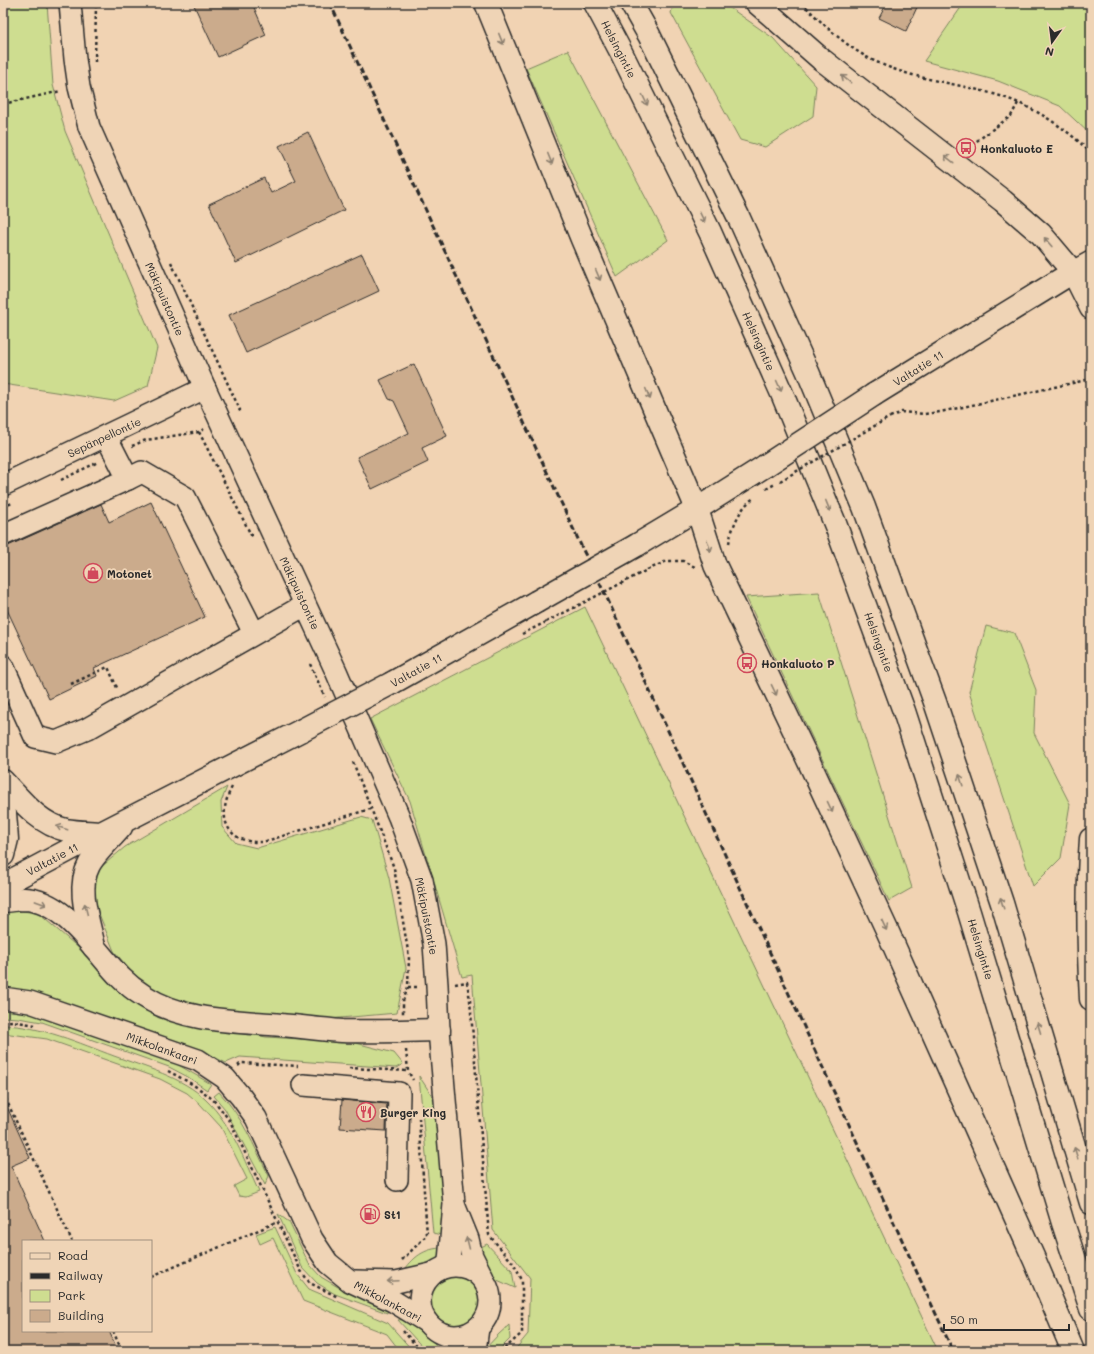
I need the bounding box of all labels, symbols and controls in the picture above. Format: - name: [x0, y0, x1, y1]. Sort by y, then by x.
- street label: Helsingintie: [598, 17, 640, 81]
- north arrow: [1032, 22, 1072, 62]
- one-way arrow: [497, 33, 505, 45]
- text: N: [1044, 44, 1055, 60]
- one-way arrow: [841, 75, 852, 83]
- one-way arrow: [642, 94, 649, 106]
- bus stop icon: Honkaluoto E: [955, 137, 977, 159]
- place label: Honkaluoto E: [980, 141, 1053, 156]
- one-way arrow: [547, 153, 554, 165]
- one-way arrow: [943, 155, 954, 163]
- one-way arrow: [699, 210, 706, 222]
- one-way arrow: [1044, 237, 1053, 248]
- street label: Mäkipuistontie: [142, 260, 188, 338]
- one-way arrow: [594, 268, 602, 280]
- street label: Helsingintie: [739, 309, 779, 373]
- street label: Valtatie 11: [890, 347, 946, 389]
- one-way arrow: [776, 380, 783, 392]
- one-way arrow: [645, 388, 652, 400]
- street label: Sepänpellontie: [65, 413, 143, 461]
- one-way arrow: [824, 500, 832, 512]
- one-way arrow: [705, 540, 713, 552]
- street label: Mäkipuistontie: [277, 554, 324, 632]
- shop icon: Motonet: [82, 562, 104, 584]
- place label: Motonet: [107, 566, 152, 581]
- street label: Helsingintie: [861, 610, 897, 674]
- street label: Valtatie 11: [388, 650, 444, 690]
- bus stop icon: Honkaluoto P: [736, 652, 758, 674]
- place label: Honkaluoto P: [761, 656, 835, 671]
- one-way arrow: [771, 683, 778, 695]
- one-way arrow: [957, 774, 964, 787]
- one-way arrow: [827, 801, 834, 813]
- one-way arrow: [56, 824, 69, 831]
- street label: Valtatie 11: [23, 839, 81, 879]
- street label: Mäkipuistontie: [412, 876, 442, 956]
- one-way arrow: [998, 897, 1005, 910]
- one-way arrow: [35, 900, 47, 908]
- one-way arrow: [82, 903, 89, 916]
- street label: Helsingintie: [965, 917, 997, 982]
- one-way arrow: [881, 919, 888, 931]
- one-way arrow: [1035, 1022, 1042, 1035]
- street label: Mikkolankaari: [124, 1028, 200, 1068]
- restaurant icon: Burger King: [355, 1101, 377, 1123]
- place label: Burger King: [380, 1105, 447, 1120]
- one-way arrow: [1072, 1146, 1079, 1159]
- fuel station icon: St1: [359, 1203, 381, 1225]
- place label: St1: [384, 1207, 401, 1222]
- one-way arrow: [464, 1237, 472, 1250]
- legend: [22, 1240, 152, 1332]
- text: Road: [58, 1247, 88, 1263]
- text: Railway: [58, 1267, 103, 1283]
- street label: Mikkolankaari: [352, 1277, 424, 1325]
- one-way arrow: [387, 1278, 400, 1285]
- text: Park: [58, 1287, 85, 1303]
- scale bar: [944, 1306, 1069, 1332]
- text: Building: [58, 1307, 104, 1323]
- text: 50 m: [950, 1311, 978, 1327]

